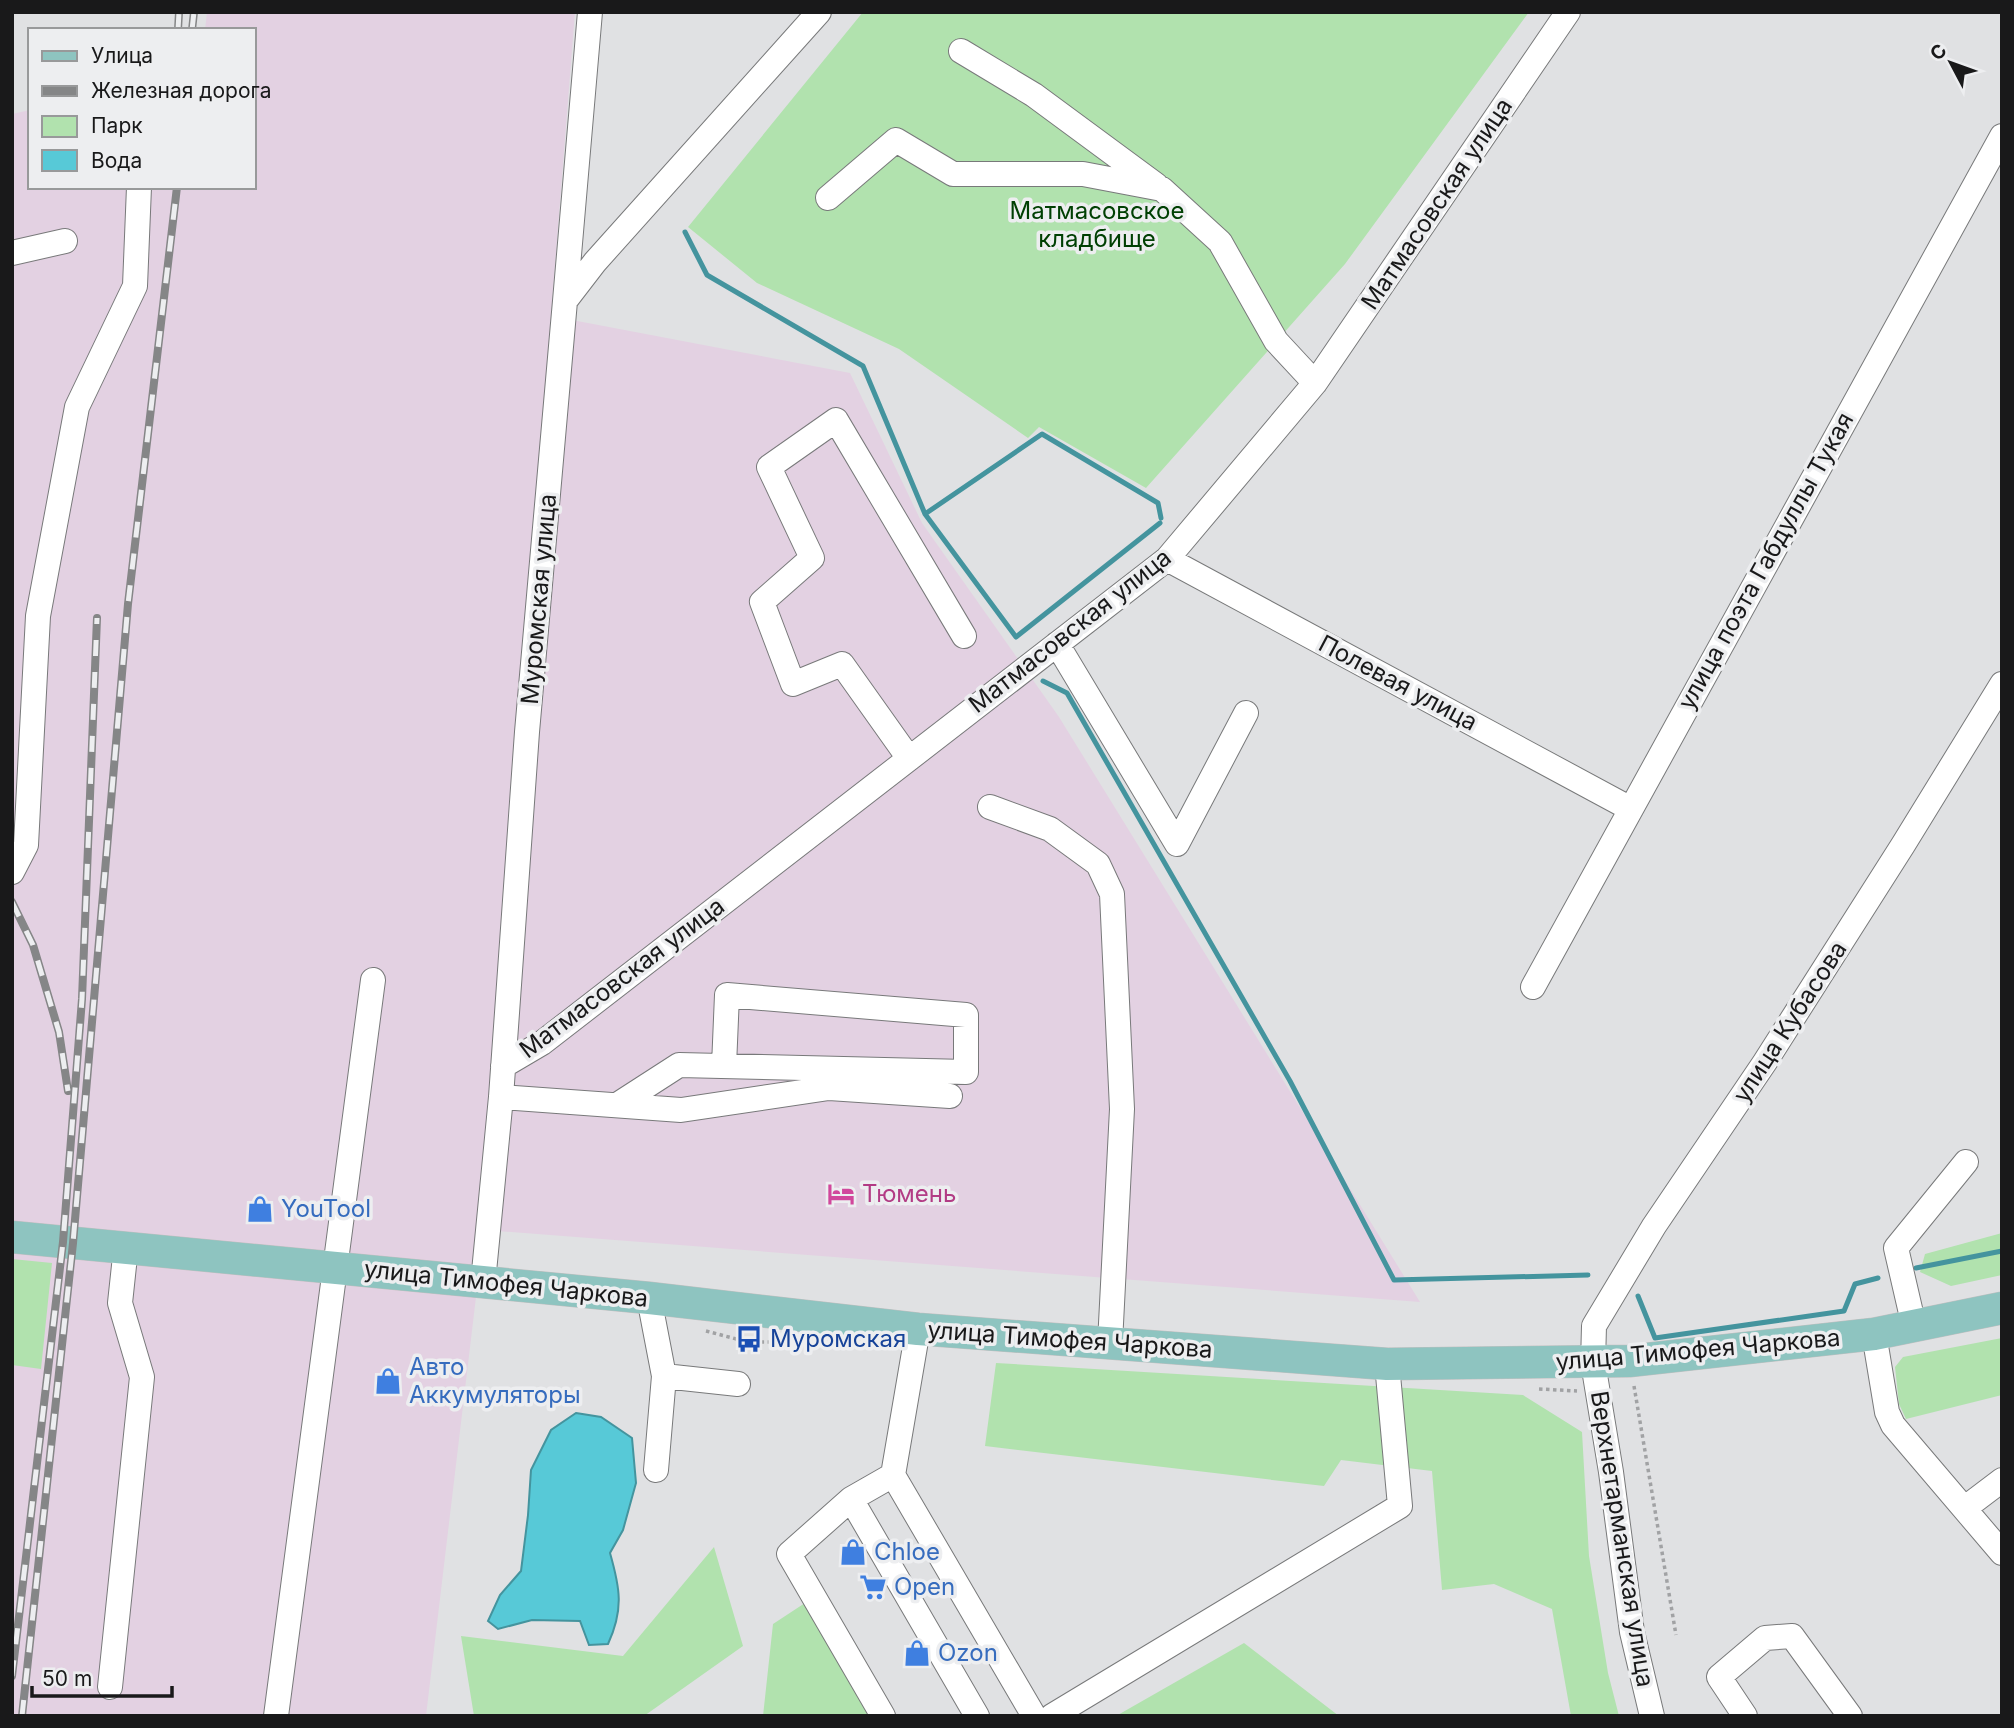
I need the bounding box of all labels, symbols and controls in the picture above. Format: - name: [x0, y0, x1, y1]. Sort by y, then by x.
- legend: [28, 28, 256, 189]
- north arrow: [1916, 28, 1986, 98]
- text: С: [1925, 39, 1952, 65]
- text: Улица: [91, 43, 153, 68]
- text: Железная дорога: [91, 78, 271, 103]
- street label: Матмасовская улица: [1355, 92, 1518, 315]
- text: Парк: [91, 113, 143, 138]
- text: Вода: [91, 148, 142, 173]
- park label: Матмасовское кладбище: [1010, 196, 1184, 253]
- street label: улица поэта Габдуллы Тукая: [1672, 407, 1859, 714]
- street label: Муромская улица: [515, 492, 562, 705]
- street label: Матмасовская улица: [963, 543, 1177, 719]
- street label: Полевая улица: [1314, 629, 1482, 737]
- street label: Матмасовская улица: [514, 891, 730, 1064]
- street label: улица Кубасова: [1727, 936, 1853, 1108]
- hotel icon: Тюмень: [826, 1179, 856, 1209]
- place label: Тюмень: [862, 1179, 956, 1208]
- shop icon: YouTool: [245, 1194, 275, 1224]
- place label: YouTool: [281, 1194, 371, 1223]
- street label: улица Тимофея Чаркова: [363, 1254, 650, 1313]
- street label: улица Тимофея Чаркова: [927, 1315, 1214, 1364]
- street label: улица Тимофея Чаркова: [1554, 1323, 1841, 1376]
- bus stop icon: Муромская: [734, 1324, 764, 1354]
- place label: Муромская: [770, 1324, 906, 1353]
- place label: Авто Аккумуляторы: [409, 1352, 581, 1409]
- shop icon: Авто Аккумуляторы: [373, 1366, 403, 1396]
- street label: Верхнетарманская улица: [1585, 1389, 1660, 1689]
- shop icon: Chloe: [838, 1537, 868, 1567]
- place label: Chloe: [874, 1537, 940, 1566]
- supermarket icon: Open: [858, 1572, 888, 1602]
- place label: Open: [894, 1572, 955, 1601]
- shop icon: Ozon: [902, 1638, 932, 1668]
- place label: Ozon: [938, 1638, 998, 1667]
- scale bar: [32, 1654, 172, 1698]
- text: 50 m: [42, 1666, 92, 1691]

